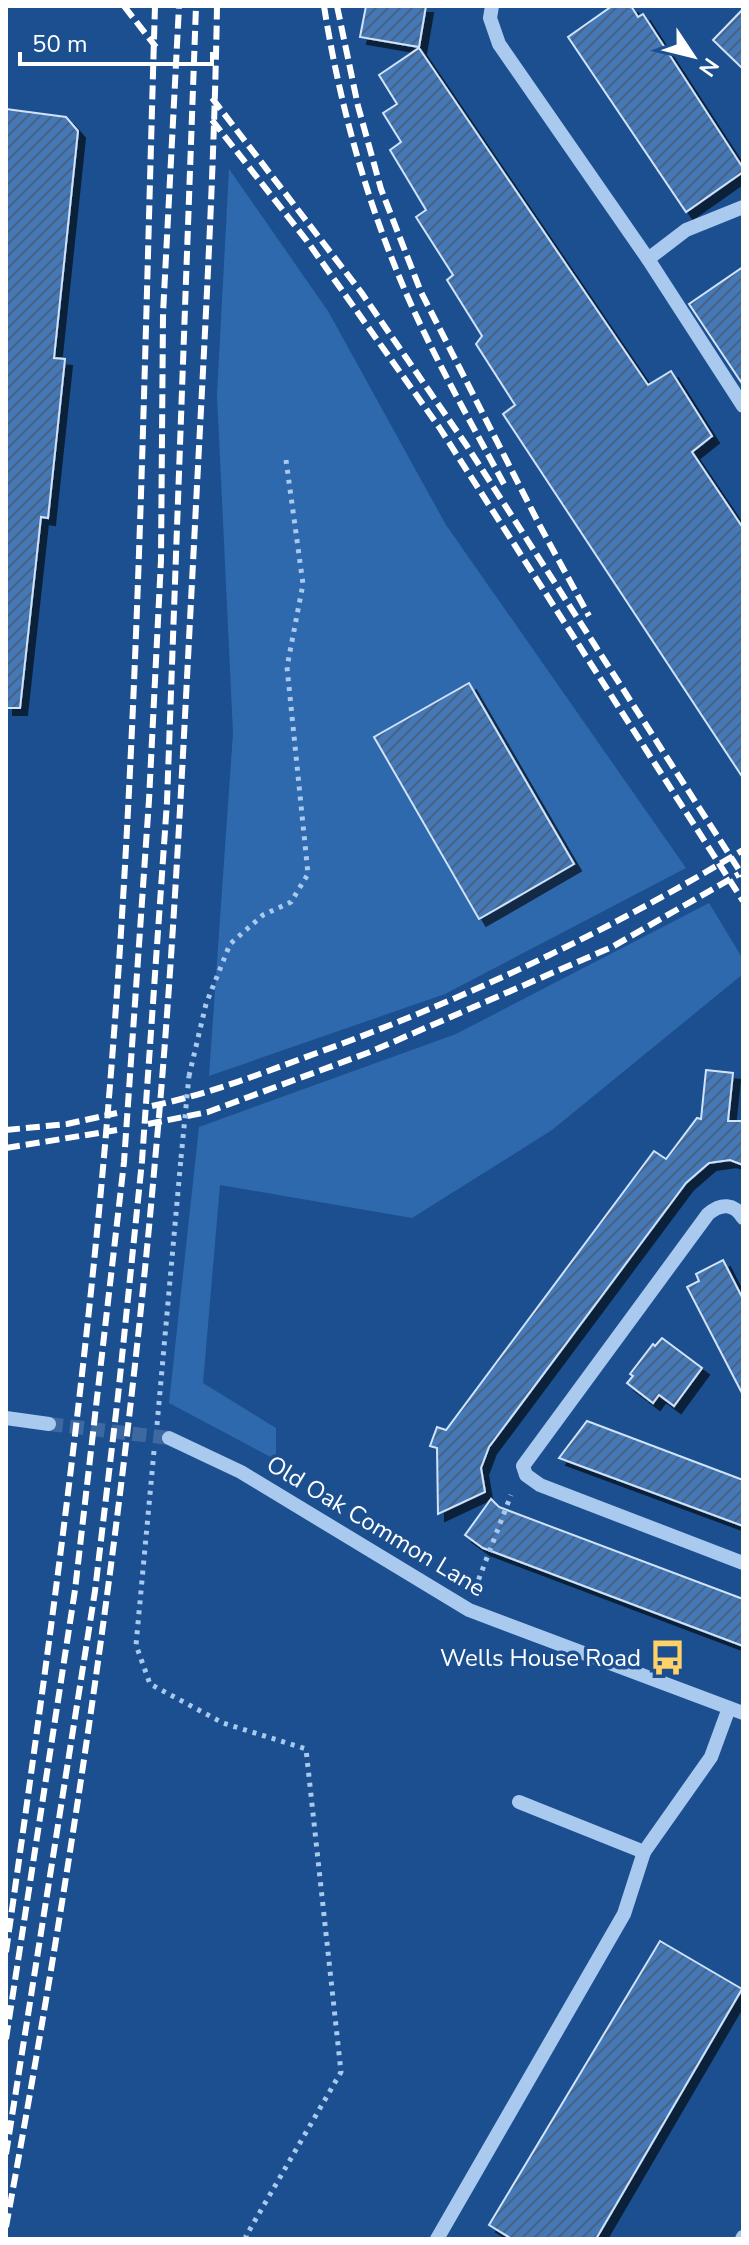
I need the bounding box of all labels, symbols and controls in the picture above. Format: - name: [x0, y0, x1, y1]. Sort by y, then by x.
- scale bar: [20, 16, 212, 66]
- north arrow: [653, 16, 733, 96]
- text: 50 m: [32, 28, 88, 60]
- text: N: [692, 52, 726, 82]
- street label: Old Oak Common Lane: [261, 1448, 491, 1604]
- bus stop icon: Wells House Road: [648, 1639, 686, 1677]
- place label: Wells House Road: [440, 1642, 641, 1674]

